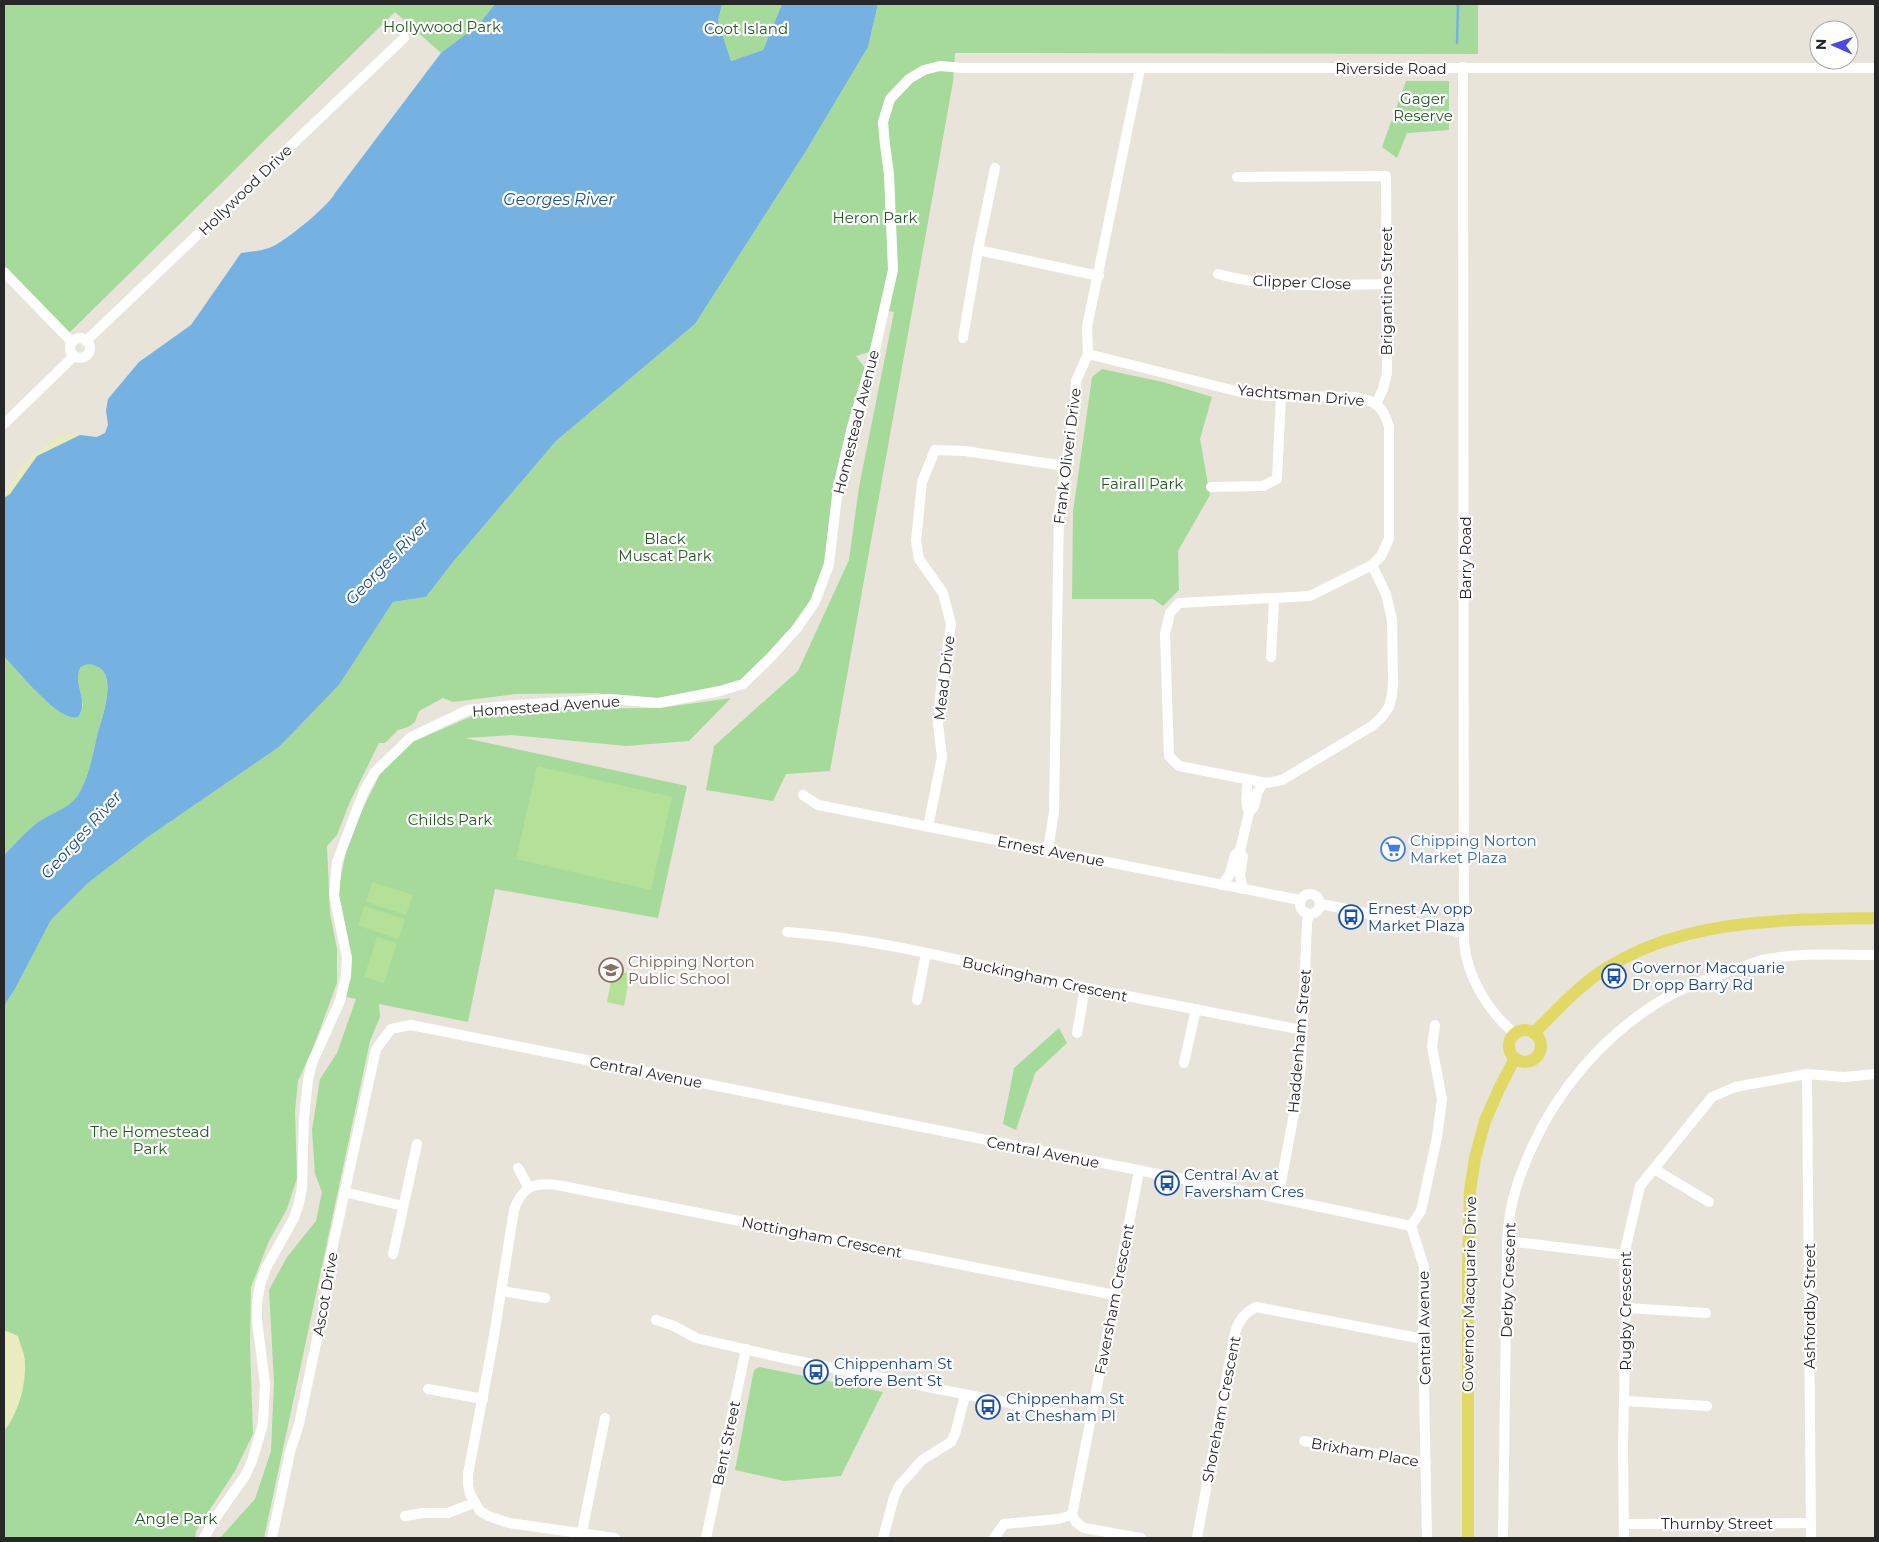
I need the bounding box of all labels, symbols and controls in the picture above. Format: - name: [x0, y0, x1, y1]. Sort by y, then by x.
- park label: Hollywood Park: [383, 17, 501, 36]
- park label: Coot Island: [704, 19, 788, 38]
- north arrow: [1809, 20, 1859, 70]
- text: N: [1812, 39, 1830, 51]
- street label: Riverside Road: [1335, 59, 1447, 78]
- park label: Gager Reserve: [1393, 89, 1453, 125]
- street label: Hollywood Drive: [194, 141, 296, 239]
- water label: Georges River: [503, 190, 615, 209]
- park label: Heron Park: [833, 208, 917, 227]
- street label: Brigantine Street: [1377, 226, 1396, 356]
- street label: Clipper Close: [1252, 271, 1352, 293]
- street label: Homestead Avenue: [829, 348, 883, 496]
- street label: Yachtsman Drive: [1237, 380, 1365, 410]
- street label: Frank Oliveri Drive: [1049, 387, 1085, 525]
- park label: Fairall Park: [1101, 474, 1183, 493]
- water label: Georges River: [342, 515, 433, 609]
- street label: Barry Road: [1456, 516, 1475, 600]
- park label: Black Muscat Park: [618, 529, 712, 565]
- street label: Mead Drive: [929, 634, 959, 722]
- street label: Homestead Avenue: [471, 691, 621, 721]
- water label: Georges River: [37, 787, 126, 883]
- park label: Childs Park: [408, 810, 492, 829]
- street label: Ernest Avenue: [996, 831, 1106, 871]
- place label: Chipping Norton Market Plaza: [1410, 831, 1537, 867]
- supermarket icon: Chipping Norton Market Plaza: [1380, 836, 1406, 862]
- place label: Ernest Av opp Market Plaza: [1368, 899, 1473, 935]
- bus stop icon: Ernest Av opp Market Plaza: [1338, 904, 1364, 930]
- place label: Chipping Norton Public School: [628, 952, 755, 988]
- street label: Buckingham Crescent: [961, 952, 1129, 1006]
- school or university icon: Chipping Norton Public School: [598, 957, 624, 983]
- place label: Governor Macquarie Dr opp Barry Rd: [1632, 958, 1785, 994]
- bus stop icon: Governor Macquarie Dr opp Barry Rd: [1601, 963, 1627, 989]
- street label: Haddenham Street: [1283, 968, 1315, 1114]
- street label: Central Avenue: [588, 1052, 704, 1092]
- park label: The Homestead Park: [90, 1122, 210, 1158]
- street label: Central Avenue: [985, 1132, 1101, 1172]
- place label: Central Av at Faversham Cres: [1184, 1165, 1304, 1201]
- bus stop icon: Central Av at Faversham Cres: [1154, 1170, 1180, 1196]
- street label: Governor Macquarie Drive: [1458, 1196, 1480, 1392]
- street label: Nottingham Crescent: [740, 1212, 904, 1262]
- street label: Faversham Crescent: [1090, 1222, 1138, 1376]
- street label: Derby Crescent: [1496, 1222, 1520, 1338]
- street label: Ashfordby Street: [1800, 1243, 1819, 1369]
- street label: Ascot Drive: [308, 1250, 342, 1338]
- street label: Rugby Crescent: [1616, 1251, 1635, 1371]
- street label: Central Avenue: [1414, 1271, 1434, 1385]
- street label: Shoreham Crescent: [1197, 1334, 1245, 1484]
- place label: Chippenham St before Bent St: [834, 1354, 953, 1390]
- bus stop icon: Chippenham St before Bent St: [803, 1359, 829, 1385]
- place label: Chippenham St at Chesham Pl: [1006, 1389, 1125, 1425]
- bus stop icon: Chippenham St at Chesham Pl: [975, 1394, 1001, 1420]
- street label: Bent Street: [708, 1399, 744, 1487]
- street label: Brixham Place: [1310, 1433, 1420, 1471]
- park label: Angle Park: [135, 1509, 217, 1528]
- street label: Thurnby Street: [1661, 1514, 1773, 1533]

